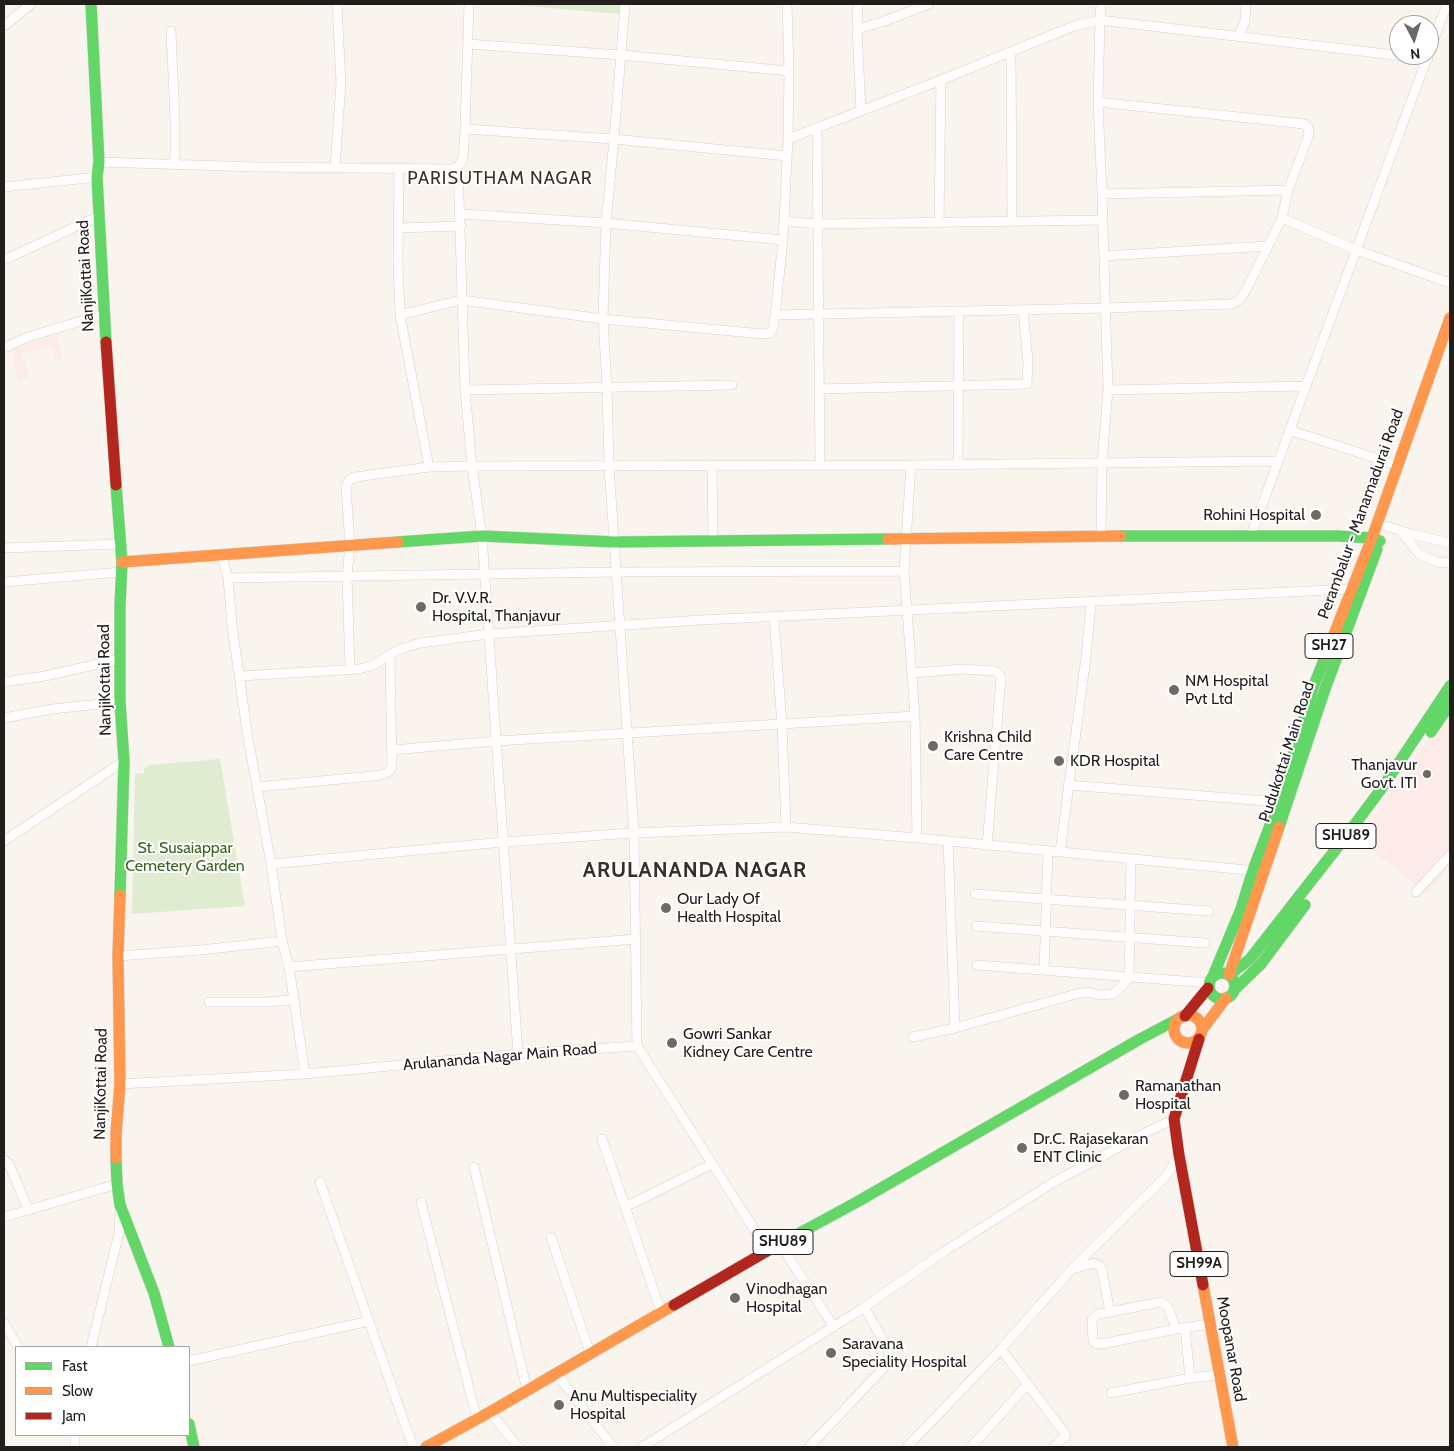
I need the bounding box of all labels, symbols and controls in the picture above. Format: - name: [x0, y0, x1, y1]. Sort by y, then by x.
- north arrow: [1389, 15, 1439, 65]
- text: N: [1410, 45, 1421, 63]
- district label: PARISUTHAM NAGAR: [405, 168, 595, 190]
- street label: NanjiKottai Road: [73, 220, 99, 332]
- street label: Perambalur - Manamadurai Road: [1314, 406, 1408, 622]
- place label: Rohini Hospital: [1203, 505, 1305, 525]
- marker: Rohini Hospital: [1309, 508, 1323, 522]
- place label: Dr. V.V.R. Hospital, Thanjavur: [432, 588, 561, 626]
- marker: Dr. V.V.R. Hospital, Thanjavur: [414, 600, 428, 614]
- street label: NanjiKottai Road: [94, 624, 116, 736]
- road number: SH27: [1305, 634, 1353, 658]
- place label: NM Hospital Pvt Ltd: [1185, 671, 1268, 709]
- street label: Pudukottai Main Road: [1255, 679, 1319, 825]
- marker: NM Hospital Pvt Ltd: [1167, 683, 1181, 697]
- place label: Krishna Child Care Centre: [944, 727, 1032, 765]
- marker: Krishna Child Care Centre: [926, 739, 940, 753]
- place label: KDR Hospital: [1070, 751, 1160, 771]
- marker: KDR Hospital: [1052, 754, 1066, 768]
- place label: Thanjavur Govt. ITI: [1351, 755, 1417, 793]
- marker: Thanjavur Govt. ITI: [1421, 768, 1433, 780]
- road number: SHU89: [1316, 824, 1376, 848]
- park label: St. Susaiappar Cemetery Garden: [125, 838, 245, 876]
- district label: ARULANANDA NAGAR: [581, 858, 809, 884]
- place label: Our Lady Of Health Hospital: [677, 889, 781, 927]
- marker: Our Lady Of Health Hospital: [659, 901, 673, 915]
- place label: Gowri Sankar Kidney Care Centre: [683, 1024, 813, 1062]
- street label: NanjiKottai Road: [90, 1028, 112, 1140]
- marker: Gowri Sankar Kidney Care Centre: [665, 1036, 679, 1050]
- street label: Arulananda Nagar Main Road: [402, 1039, 598, 1075]
- place label: Ramanathan Hospital: [1135, 1076, 1221, 1114]
- marker: Ramanathan Hospital: [1117, 1088, 1131, 1102]
- place label: Dr.C. Rajasekaran ENT Clinic: [1033, 1129, 1148, 1167]
- marker: Dr.C. Rajasekaran ENT Clinic: [1015, 1141, 1029, 1155]
- road number: SHU89: [753, 1230, 813, 1254]
- road number: SH99A: [1170, 1252, 1228, 1276]
- place label: Vinodhagan Hospital: [746, 1279, 827, 1317]
- marker: Vinodhagan Hospital: [728, 1291, 742, 1305]
- street label: Moopanar Road: [1212, 1295, 1250, 1403]
- place label: Saravana Speciality Hospital: [842, 1334, 967, 1372]
- legend: [15, 1346, 190, 1436]
- marker: Saravana Speciality Hospital: [824, 1346, 838, 1360]
- text: Fast: [62, 1357, 87, 1375]
- text: Slow: [62, 1382, 93, 1400]
- place label: Anu Multispeciality Hospital: [570, 1386, 697, 1424]
- marker: Anu Multispeciality Hospital: [552, 1398, 566, 1412]
- text: Jam: [62, 1407, 86, 1425]

